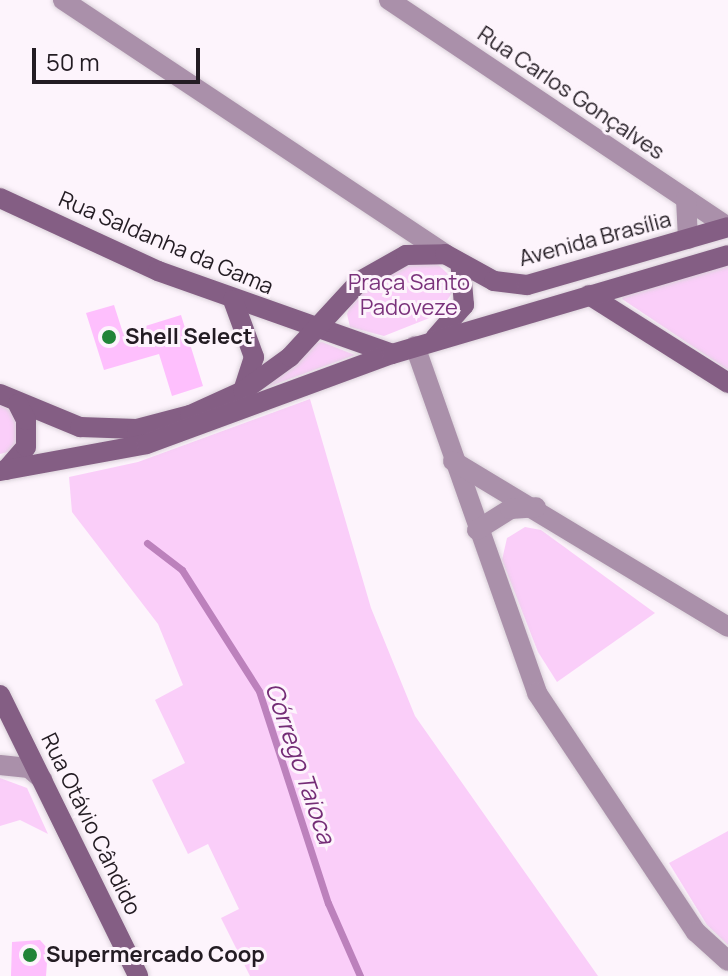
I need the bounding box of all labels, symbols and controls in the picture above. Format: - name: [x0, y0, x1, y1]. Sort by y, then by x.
- street label: Rua Carlos Gonçalves: [473, 21, 669, 165]
- scale bar: [36, 32, 204, 82]
- text: 50 m: [46, 45, 100, 78]
- street label: Rua Saldanha da Gama: [55, 186, 277, 300]
- street label: Avenida Brasília: [516, 206, 674, 272]
- park label: Praça Santo Padoveze: [348, 269, 470, 320]
- place label: Shell Select: [125, 324, 253, 350]
- marker: Shell Select: [100, 328, 118, 346]
- water label: Córrego Taioca: [260, 679, 342, 847]
- street label: Rua Otávio Cândido: [36, 729, 146, 919]
- place label: Supermercado Coop: [46, 942, 265, 968]
- marker: Supermercado Coop: [21, 946, 39, 964]

